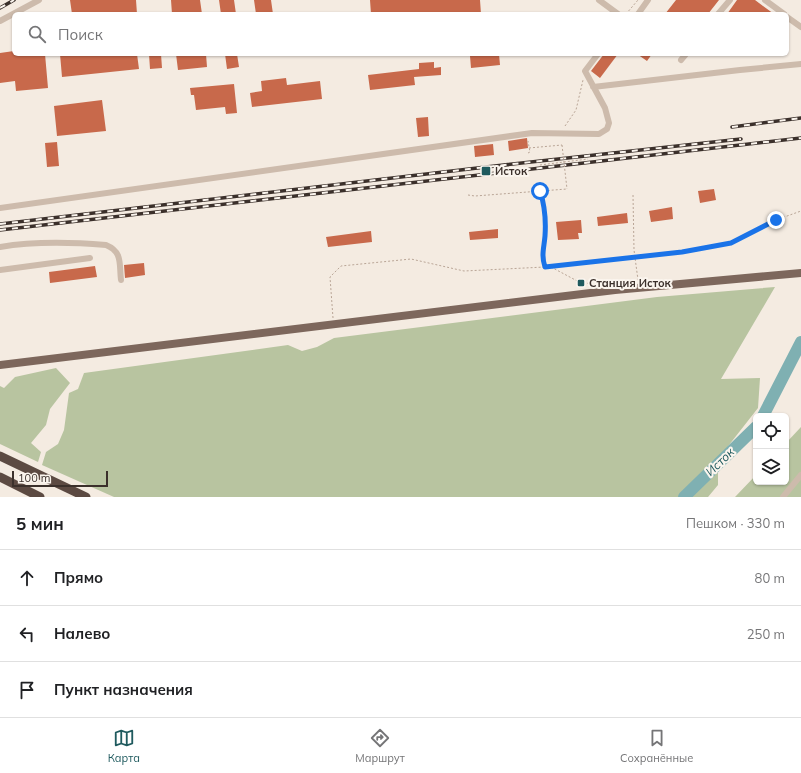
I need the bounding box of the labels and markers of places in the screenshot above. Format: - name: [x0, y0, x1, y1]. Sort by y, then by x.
- place label: Исток: [495, 164, 528, 178]
- marker: Исток: [480, 165, 492, 177]
- place label: Станция Исток: [589, 276, 672, 290]
- marker: Станция Исток: [576, 278, 586, 288]

